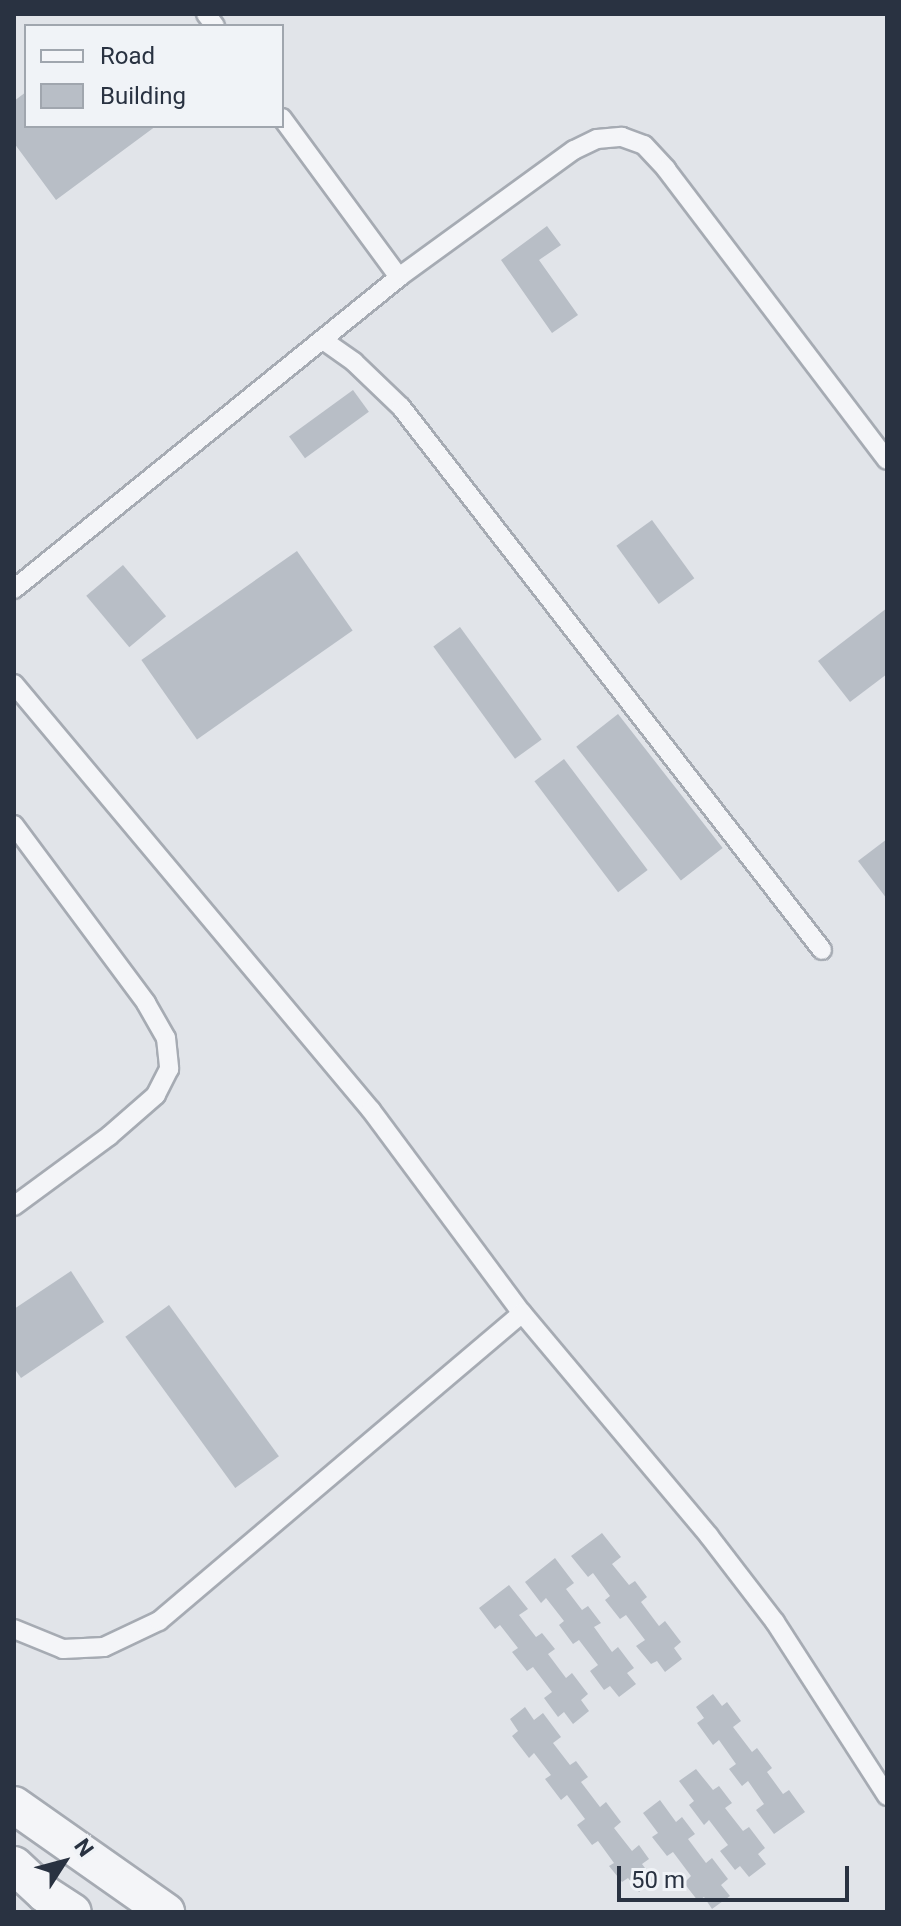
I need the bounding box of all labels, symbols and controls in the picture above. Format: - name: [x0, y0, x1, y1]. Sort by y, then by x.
- legend: [24, 24, 284, 128]
- text: Road: [100, 42, 155, 70]
- text: Building: [100, 82, 186, 110]
- north arrow: [24, 1822, 104, 1902]
- text: N: [69, 1834, 98, 1861]
- scale bar: [621, 1850, 853, 1900]
- text: 50 m: [631, 1866, 685, 1894]

